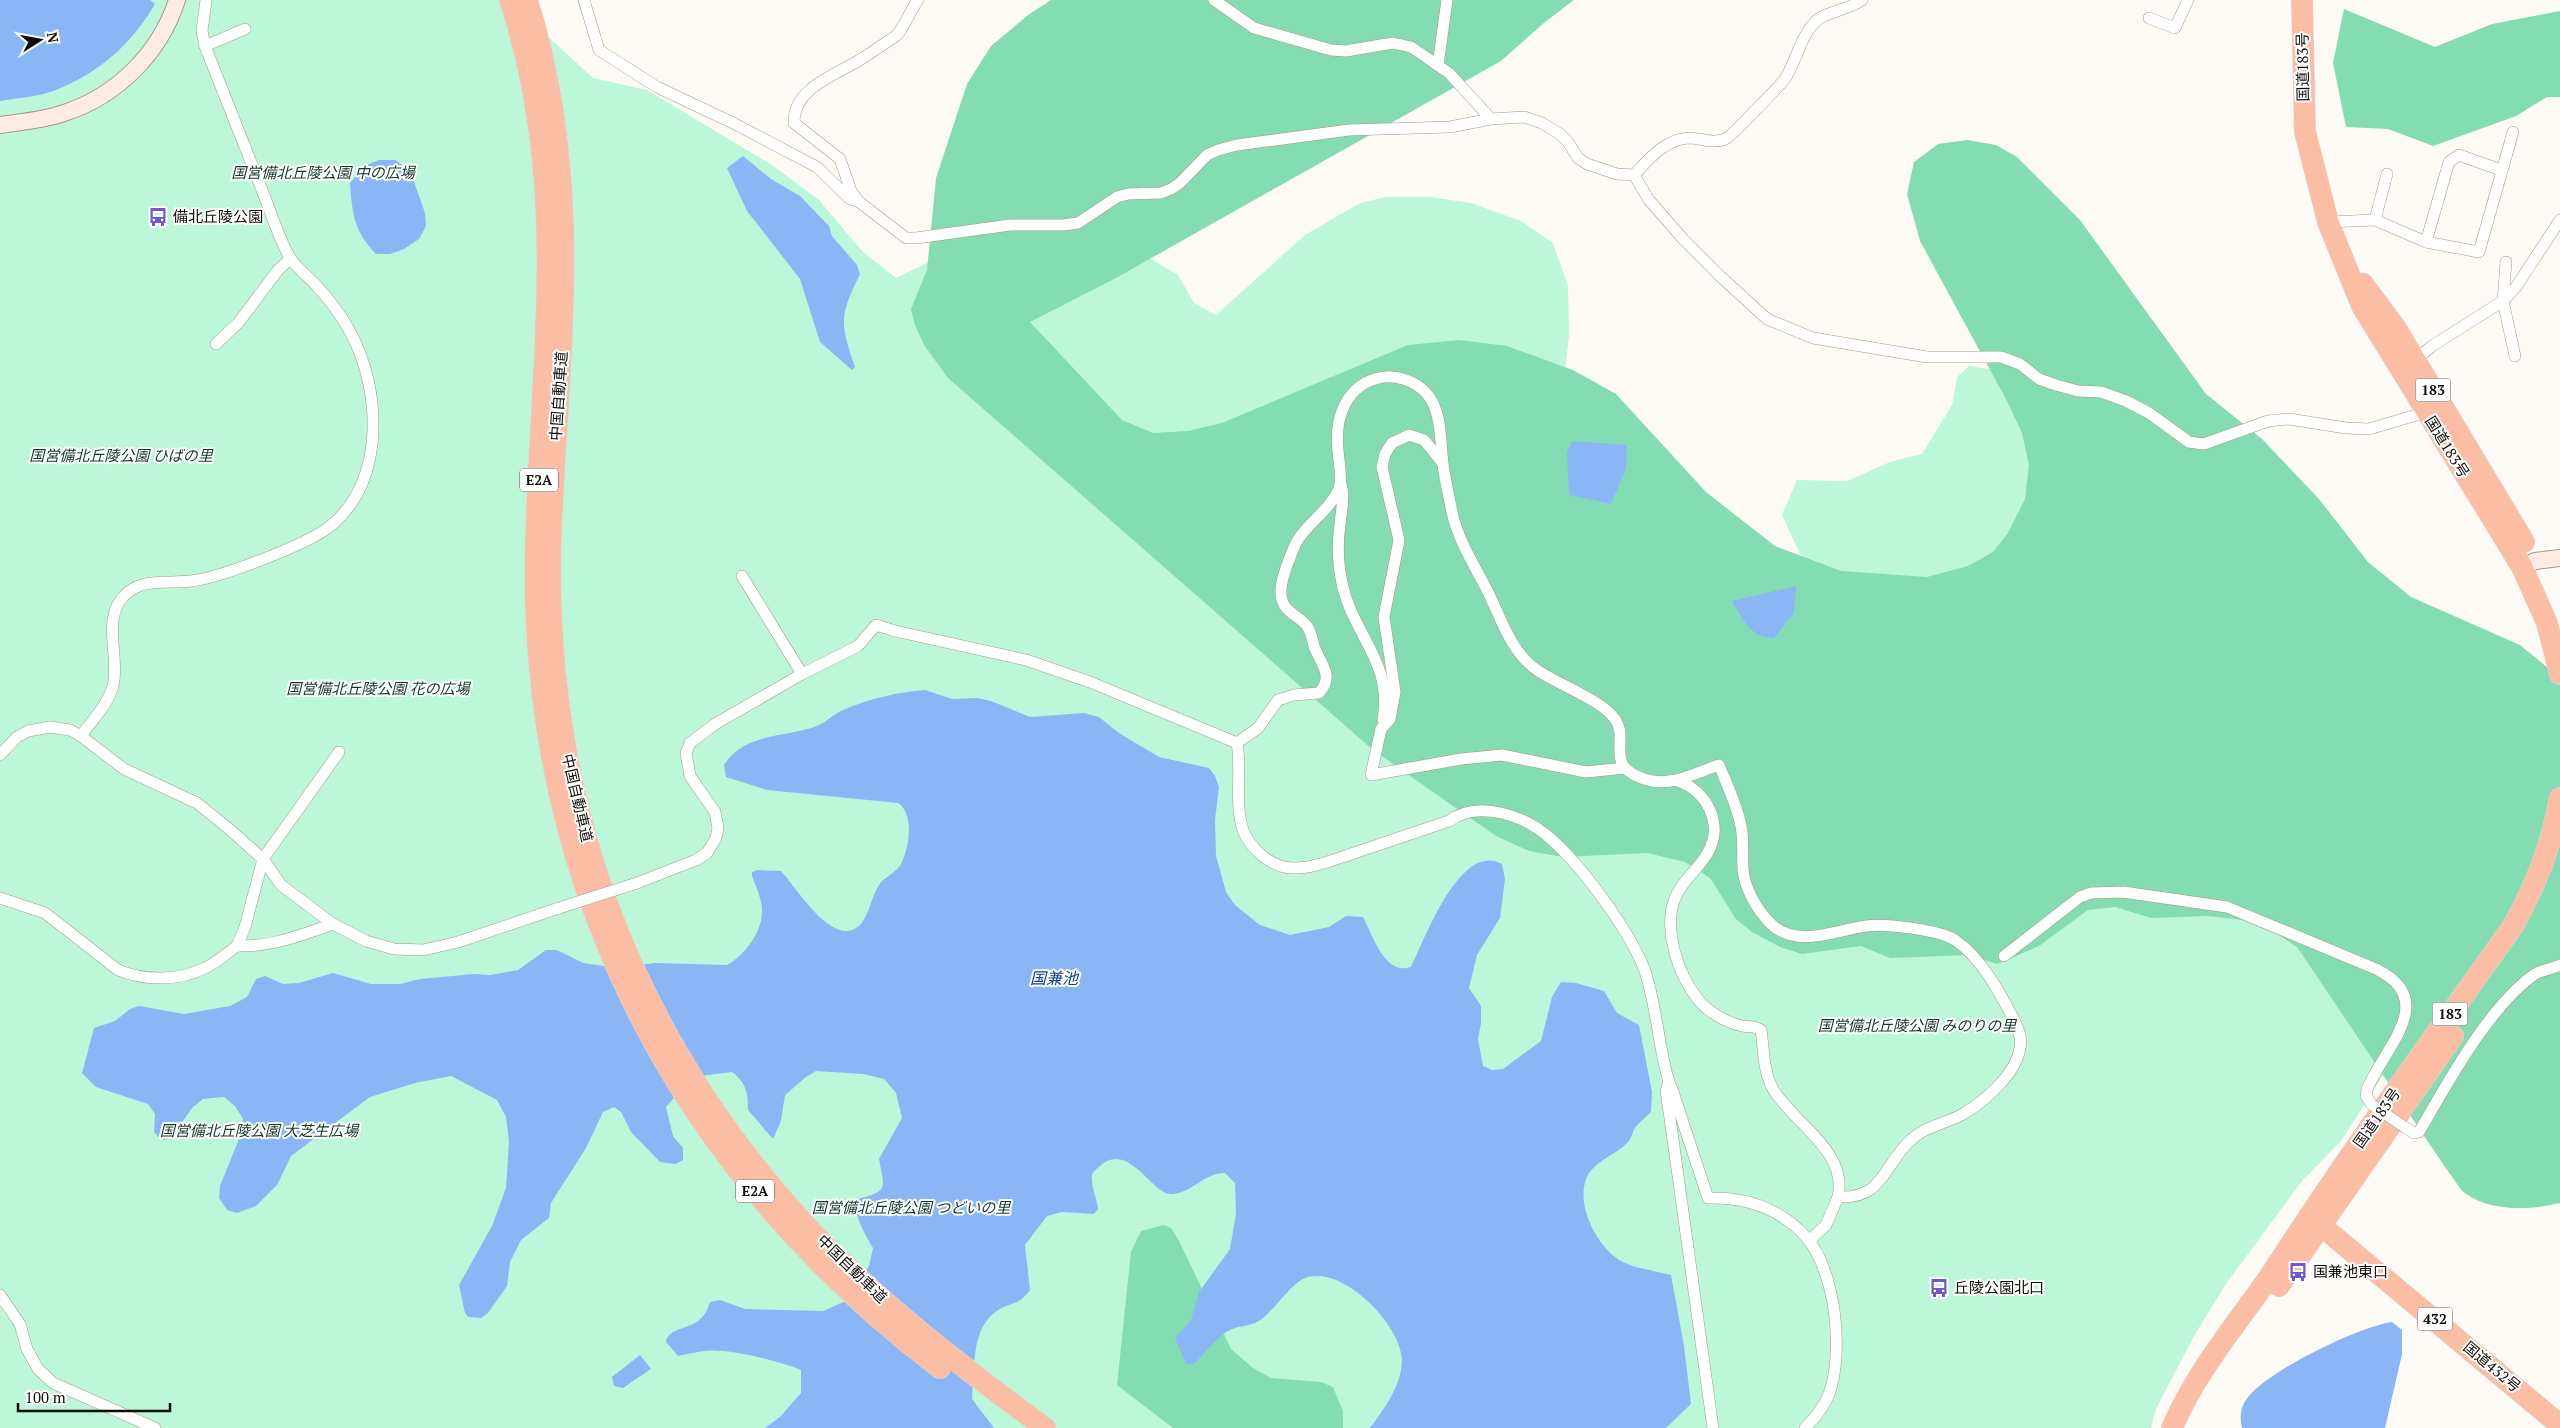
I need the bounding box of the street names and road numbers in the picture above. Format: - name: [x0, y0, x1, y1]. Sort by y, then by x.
- street label: 国道183号: [2291, 32, 2313, 102]
- street label: 中国自動車道: [545, 350, 571, 442]
- road number: 183: [2416, 378, 2450, 402]
- street label: 国道183号: [2421, 412, 2475, 481]
- road number: E2A: [520, 468, 558, 492]
- street label: 中国自動車道: [558, 752, 598, 844]
- road number: 183: [2432, 1002, 2468, 1026]
- street label: 国道183号: [2348, 1083, 2404, 1151]
- road number: E2A: [736, 1180, 774, 1202]
- street label: 中国自動車道: [813, 1230, 892, 1307]
- road number: 432: [2418, 1308, 2452, 1330]
- street label: 国道432号: [2460, 1336, 2525, 1396]

